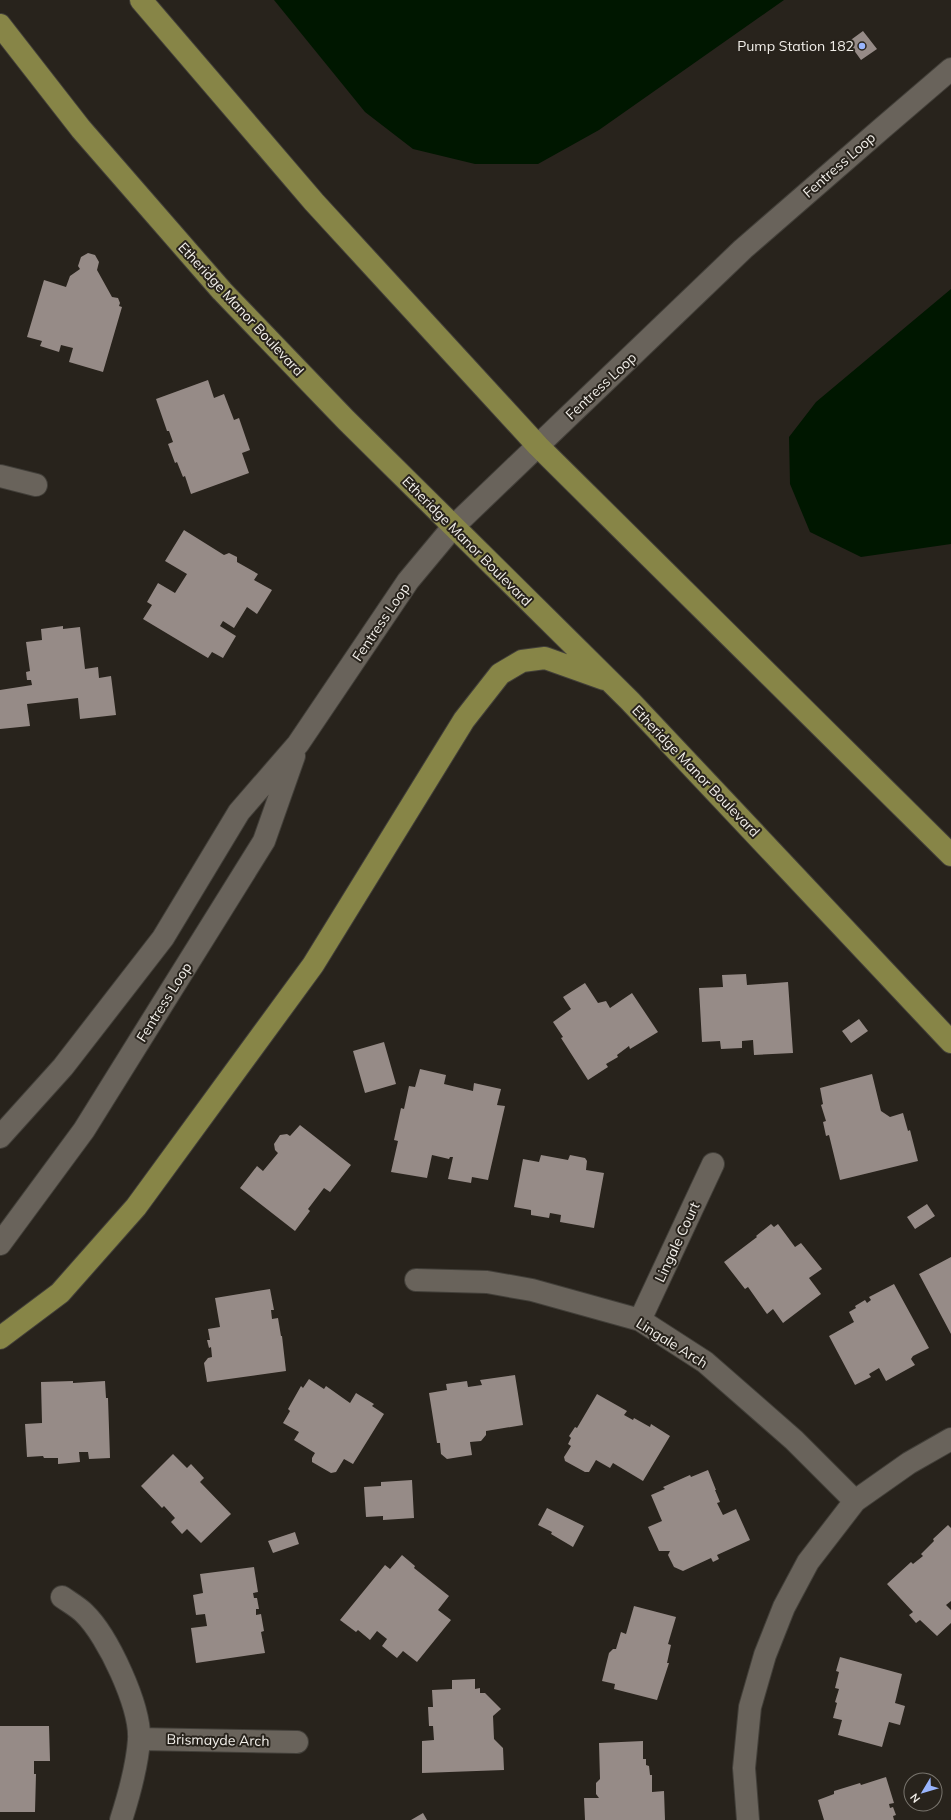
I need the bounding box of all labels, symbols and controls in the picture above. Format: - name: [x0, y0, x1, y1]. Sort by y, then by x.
- place label: Pump Station 182: [737, 37, 854, 55]
- marker: Pump Station 182: [857, 41, 867, 51]
- street label: Fentress Loop: [799, 129, 879, 201]
- street label: Etheridge Manor Boulevard: [174, 238, 308, 380]
- street label: Fentress Loop: [562, 349, 640, 423]
- street label: Etheridge Manor Boulevard: [398, 472, 536, 610]
- street label: Fentress Loop: [348, 579, 414, 665]
- street label: Etheridge Manor Boulevard: [628, 701, 764, 841]
- street label: Fentress Loop: [132, 959, 196, 1045]
- street label: Lingale Court: [651, 1199, 703, 1285]
- street label: Lingale Arch: [633, 1314, 711, 1372]
- street label: Brismayde Arch: [166, 1730, 270, 1750]
- north arrow: [903, 1772, 943, 1812]
- text: N: [907, 1791, 923, 1806]

